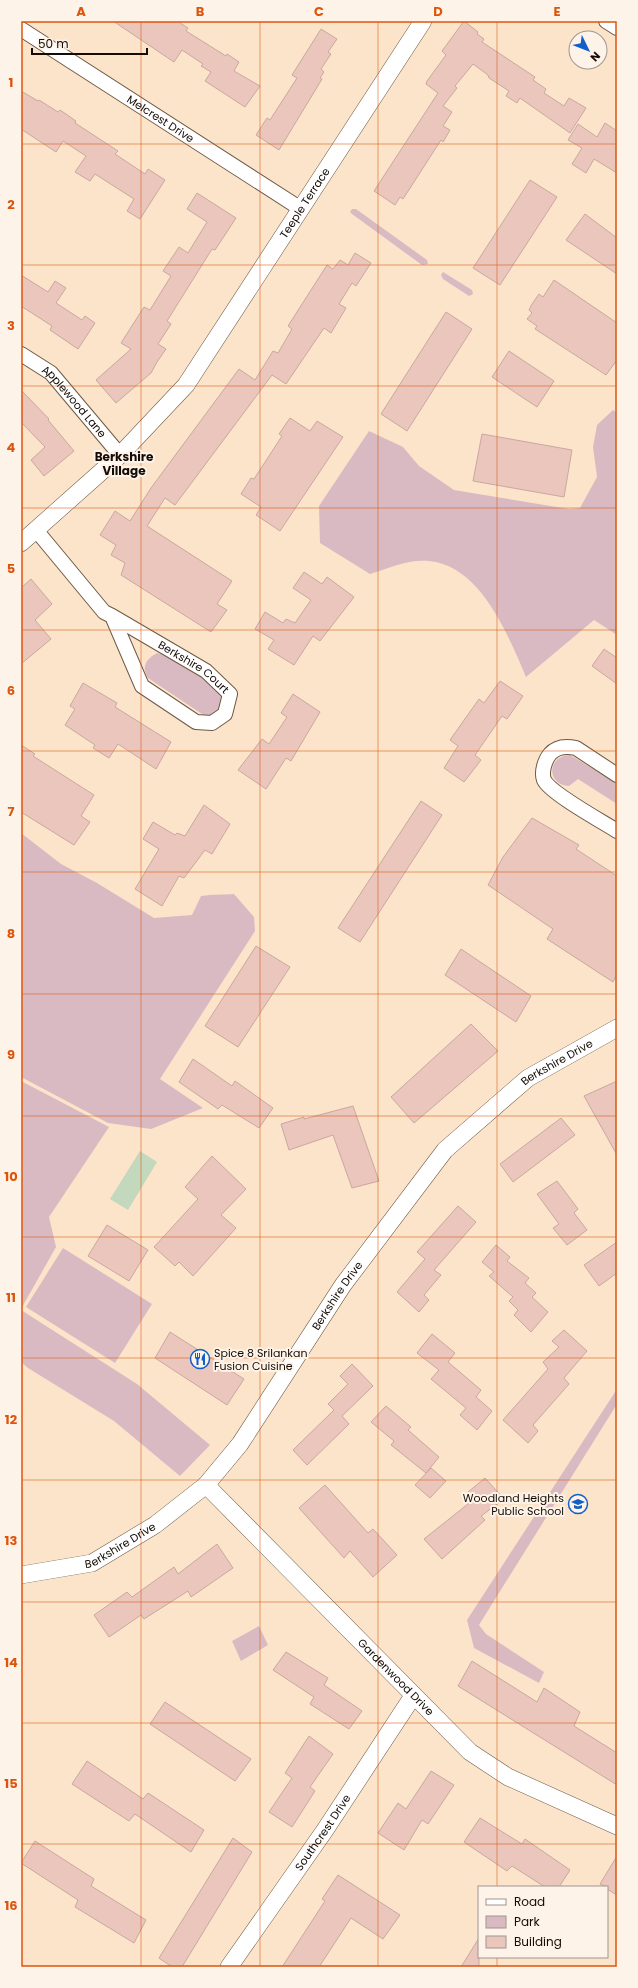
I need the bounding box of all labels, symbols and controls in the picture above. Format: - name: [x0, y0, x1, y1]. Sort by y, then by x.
- text: A: [76, 2, 86, 21]
- text: B: [196, 2, 205, 21]
- text: C: [314, 2, 324, 21]
- text: D: [433, 2, 443, 21]
- text: E: [553, 2, 561, 21]
- scale bar: [32, 30, 147, 56]
- north arrow: [568, 30, 608, 70]
- text: 50 m: [38, 35, 69, 52]
- text: N: [587, 48, 604, 65]
- text: 1: [9, 73, 13, 92]
- street label: Melcrest Drive: [124, 91, 197, 146]
- street label: Teeple Terrace: [276, 164, 334, 241]
- text: 2: [7, 195, 15, 214]
- text: 3: [7, 316, 15, 335]
- street label: Applewood Lane: [39, 361, 110, 441]
- text: 4: [7, 438, 16, 457]
- district label: Berkshire Village: [95, 448, 154, 479]
- text: 5: [7, 559, 15, 578]
- street label: Berkshire Court: [155, 637, 233, 697]
- text: 6: [7, 681, 15, 700]
- text: 7: [8, 802, 15, 821]
- text: 8: [7, 924, 15, 943]
- street label: Berkshire Drive: [517, 1035, 596, 1089]
- text: 9: [7, 1045, 15, 1064]
- text: 10: [4, 1167, 18, 1186]
- street label: Berkshire Drive: [308, 1258, 366, 1333]
- text: 11: [6, 1288, 16, 1307]
- place label: Spice 8 Srilankan Fusion Cuisine: [214, 1345, 308, 1374]
- restaurant icon: Spice 8 Srilankan Fusion Cuisine: [189, 1348, 211, 1370]
- text: 12: [5, 1410, 18, 1429]
- place label: Woodland Heights Public School: [463, 1490, 564, 1519]
- school or university icon: Woodland Heights Public School: [567, 1493, 589, 1515]
- street label: Berkshire Drive: [84, 1518, 159, 1572]
- text: 13: [5, 1531, 18, 1550]
- street label: Gardenwood Drive: [354, 1635, 438, 1719]
- text: 14: [4, 1653, 18, 1672]
- text: 15: [4, 1774, 18, 1793]
- street label: Southcrest Drive: [291, 1791, 355, 1874]
- legend: [478, 1886, 608, 1958]
- text: Road: [514, 1893, 545, 1910]
- text: 16: [4, 1896, 18, 1915]
- text: Park: [514, 1913, 541, 1930]
- text: Building: [514, 1933, 562, 1950]

